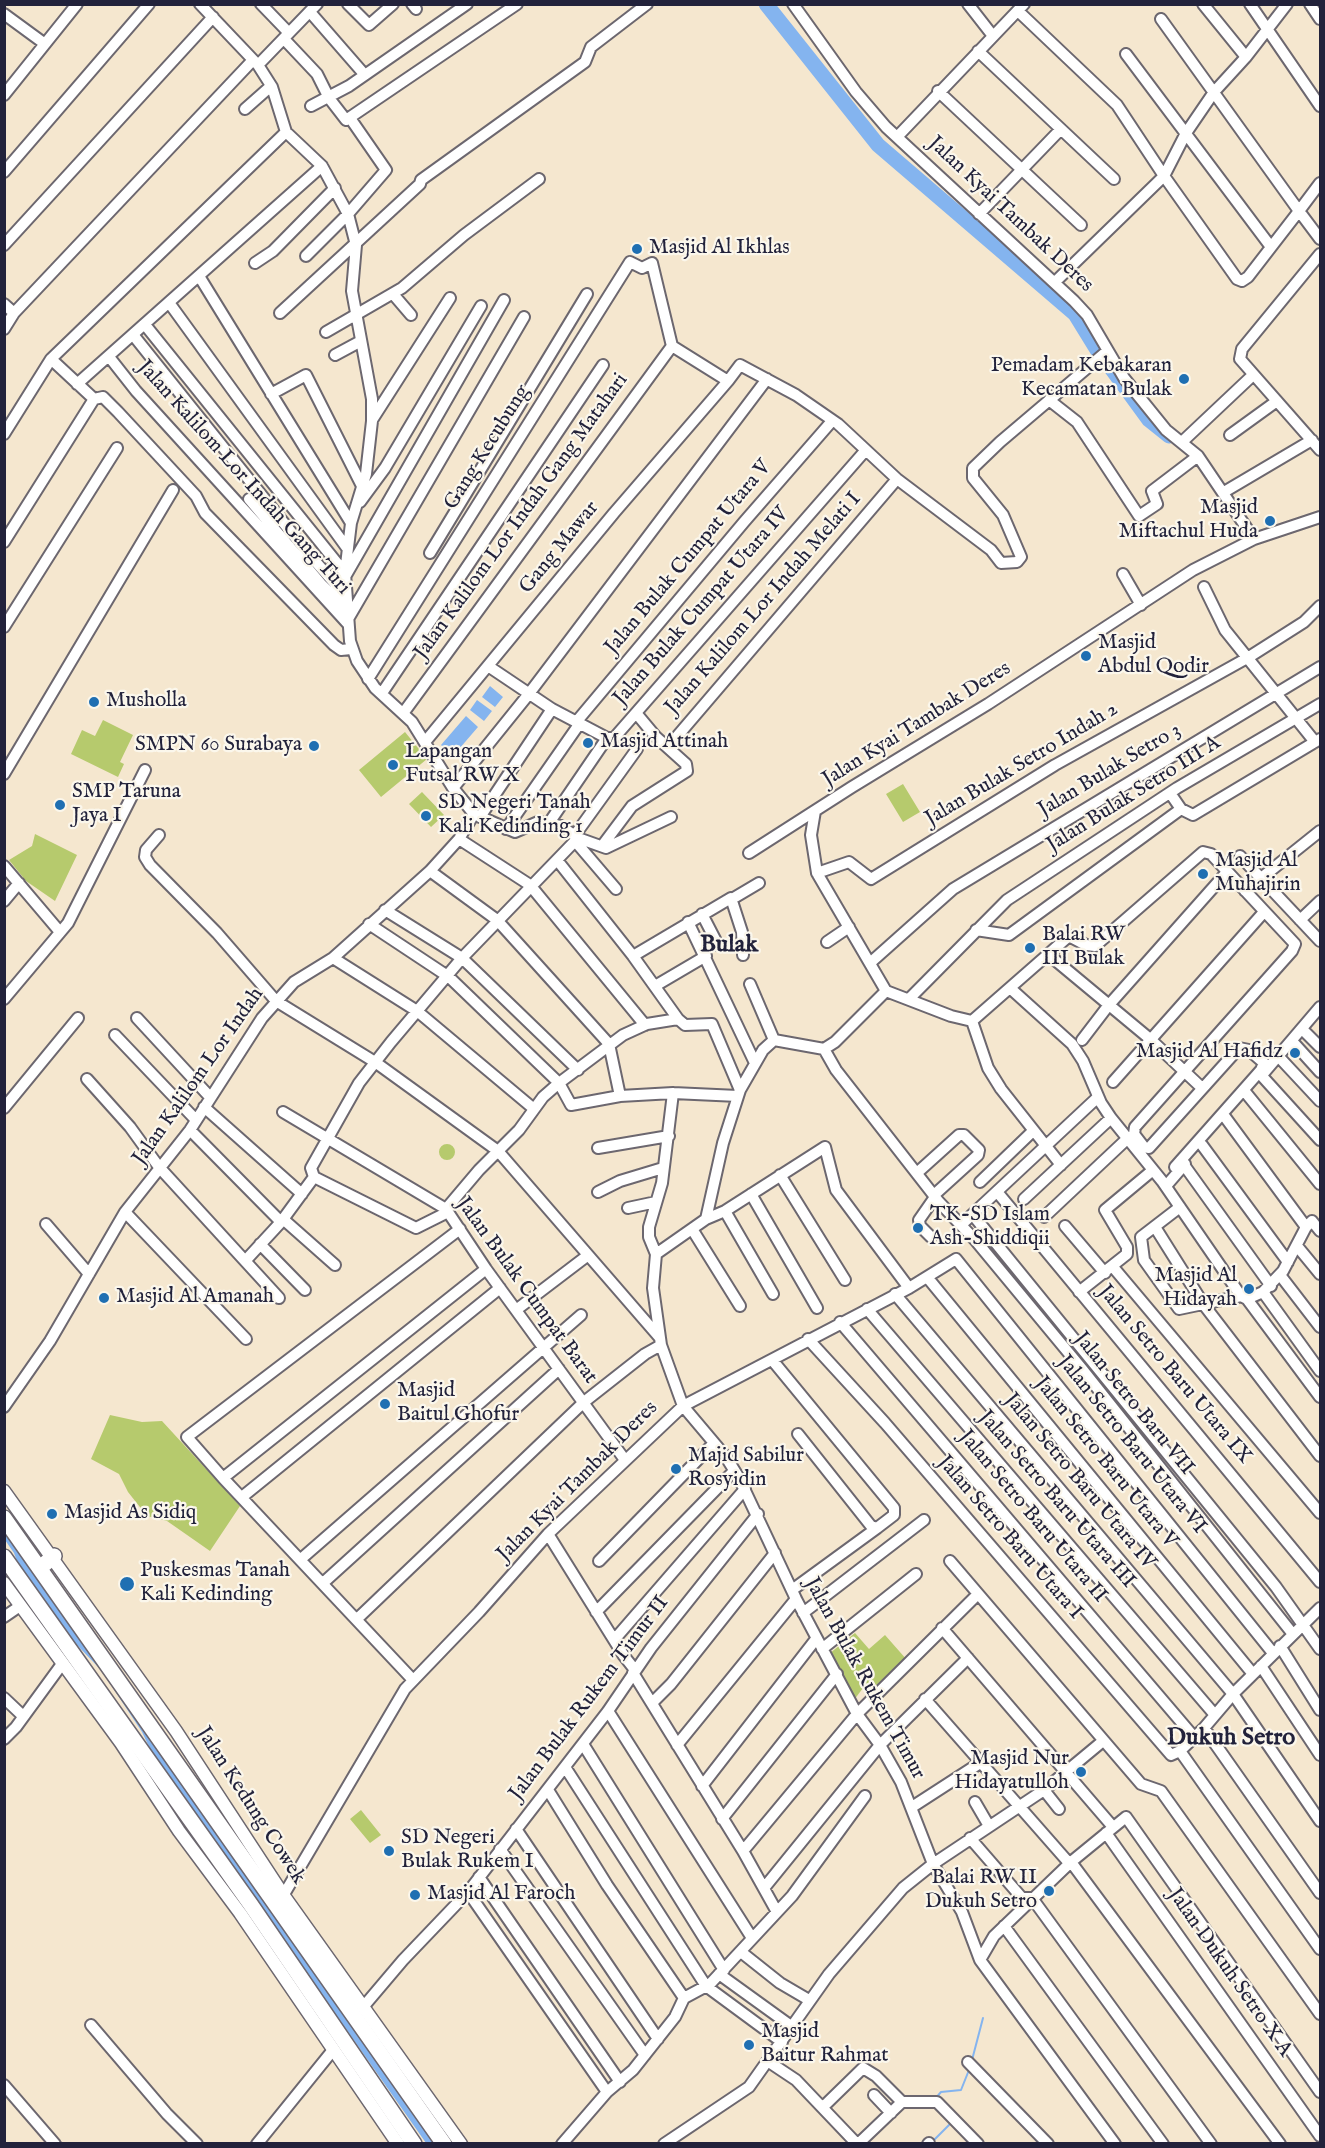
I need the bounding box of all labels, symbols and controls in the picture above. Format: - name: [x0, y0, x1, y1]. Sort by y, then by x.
- street label: Jalan Kyai Tambak Deres: [922, 132, 1098, 298]
- place label: Masjid Al Ikhlas: [649, 236, 790, 262]
- marker: Masjid Al Ikhlas: [630, 242, 644, 256]
- place label: Pemadam Kebakaran Kecamatan Bulak: [991, 354, 1172, 404]
- street label: Jalan Kalilom Lor Indah Gang Turi: [131, 356, 355, 600]
- street label: Jalan Kalilom Lor Indah Gang Matahari: [410, 369, 634, 665]
- marker: Pemadam Kebakaran Kecamatan Bulak: [1177, 372, 1191, 386]
- street label: Gang Kecubung: [440, 381, 536, 515]
- street label: Jalan Bulak Cumpat Utara V: [600, 456, 778, 660]
- street label: Jalan Kalilom Lor Indah Melati I: [661, 488, 867, 720]
- place label: Masjid Miftachul Huda: [1119, 496, 1258, 546]
- street label: Gang Mawar: [515, 497, 605, 599]
- street label: Jalan Bulak Cumpat Utara IV: [609, 502, 795, 712]
- marker: Masjid Miftachul Huda: [1263, 514, 1277, 528]
- place label: Masjid Abdul Qodir: [1098, 631, 1209, 681]
- marker: Masjid Abdul Qodir: [1079, 649, 1093, 663]
- street label: Jalan Kyai Tambak Deres: [818, 657, 1016, 793]
- place label: Musholla: [106, 689, 187, 715]
- marker: Musholla: [87, 695, 101, 709]
- street label: Jalan Bulak Setro Indah 2: [921, 697, 1123, 833]
- street label: Jalan Bulak Setro 3: [1034, 718, 1186, 824]
- place label: Masjid Attinah: [600, 730, 728, 756]
- street label: Jalan Bulak Setro III A: [1042, 731, 1226, 859]
- place label: SMPN 60 Surabaya: [135, 733, 302, 759]
- marker: Masjid Attinah: [581, 736, 595, 750]
- marker: SMPN 60 Surabaya: [307, 739, 321, 753]
- place label: Lapangan Futsal RW X: [405, 740, 520, 790]
- marker: Lapangan Futsal RW X: [386, 758, 400, 772]
- place label: SMP Taruna Jaya I: [72, 780, 181, 830]
- place label: SD Negeri Tanah Kali Kedinding 1: [438, 791, 591, 841]
- marker: SMP Taruna Jaya I: [53, 798, 67, 812]
- marker: SD Negeri Tanah Kali Kedinding 1: [419, 809, 433, 823]
- place label: Masjid Al Muhajirin: [1215, 849, 1301, 899]
- marker: Masjid Al Muhajirin: [1196, 867, 1210, 881]
- place label: Balai RW III Bulak: [1042, 923, 1125, 973]
- district label: Bulak: [700, 932, 758, 960]
- marker: Balai RW III Bulak: [1023, 941, 1037, 955]
- street label: Jalan Kalilom Lor Indah: [128, 983, 270, 1171]
- place label: Masjid Al Hafidz: [1136, 1040, 1283, 1066]
- marker: Masjid Al Hafidz: [1288, 1046, 1302, 1060]
- street label: Jalan Bulak Cumpat Barat: [450, 1193, 602, 1389]
- place label: TK-SD Islam Ash-Shiddiqii: [930, 1203, 1050, 1253]
- marker: TK-SD Islam Ash-Shiddiqii: [911, 1221, 925, 1235]
- place label: Masjid Al Hidayah: [1155, 1264, 1237, 1314]
- street label: Jalan Setro Baru Utara IX: [1092, 1280, 1256, 1470]
- marker: Masjid Al Hidayah: [1242, 1282, 1256, 1296]
- place label: Masjid Al Amanah: [116, 1285, 274, 1311]
- marker: Masjid Al Amanah: [97, 1291, 111, 1305]
- street label: Jalan Setro Baru VII: [1068, 1327, 1198, 1481]
- street label: Jalan Setro Baru Utara VI: [1051, 1351, 1211, 1539]
- street label: Jalan Setro Baru Utara V: [1028, 1372, 1182, 1554]
- place label: Masjid Baitul Ghofur: [397, 1379, 519, 1429]
- street label: Jalan Setro Baru Utara IV: [998, 1389, 1160, 1575]
- street label: Jalan Kyai Tambak Deres: [492, 1396, 664, 1568]
- marker: Masjid Baitul Ghofur: [378, 1397, 392, 1411]
- street label: Jalan Setro Baru Utara III: [972, 1406, 1140, 1594]
- street label: Jalan Setro Baru Utara II: [952, 1425, 1112, 1609]
- place label: Majid Sabilur Rosyidin: [688, 1444, 804, 1494]
- street label: Jalan Setro Baru Utara I: [931, 1451, 1087, 1625]
- marker: Majid Sabilur Rosyidin: [669, 1462, 683, 1476]
- place label: Masjid As Sidiq: [64, 1501, 196, 1527]
- marker: Masjid As Sidiq: [45, 1507, 59, 1521]
- place label: Puskesmas Tanah Kali Kedinding: [140, 1559, 290, 1609]
- street label: Jalan Bulak Rukem Timur: [798, 1574, 930, 1784]
- marker: Puskesmas Tanah Kali Kedinding: [118, 1575, 136, 1593]
- street label: Jalan Bulak Rukem Timur II: [505, 1592, 675, 1806]
- street label: Jalan Kedung Cowek: [190, 1723, 310, 1889]
- district label: Dukuh Setro: [1167, 1725, 1295, 1753]
- place label: Masjid Nur Hidayatulloh: [954, 1747, 1069, 1797]
- marker: Masjid Nur Hidayatulloh: [1074, 1765, 1088, 1779]
- place label: SD Negeri Bulak Rukem I: [401, 1826, 534, 1876]
- marker: SD Negeri Bulak Rukem I: [382, 1844, 396, 1858]
- place label: Balai RW II Dukuh Setro: [925, 1866, 1037, 1916]
- place label: Masjid Al Faroch: [427, 1882, 575, 1908]
- marker: Balai RW II Dukuh Setro: [1042, 1884, 1056, 1898]
- street label: Jalan Dukuh Setro X A: [1161, 1884, 1297, 2062]
- marker: Masjid Al Faroch: [408, 1888, 422, 1902]
- place label: Masjid Baitur Rahmat: [761, 2020, 889, 2070]
- marker: Masjid Baitur Rahmat: [742, 2038, 756, 2052]

